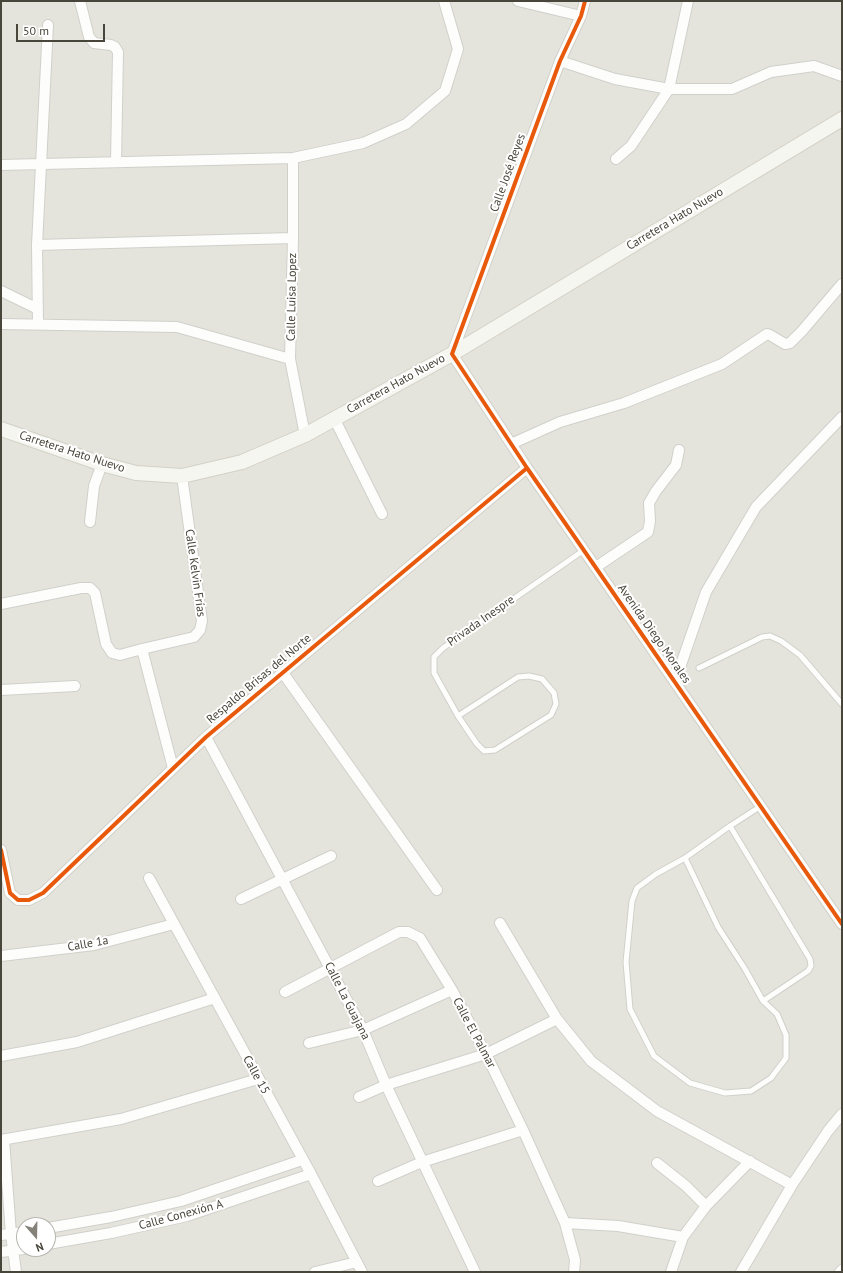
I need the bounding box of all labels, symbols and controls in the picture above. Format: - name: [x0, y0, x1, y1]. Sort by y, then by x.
- scale bar: [18, 16, 107, 42]
- text: 50 m: [23, 23, 49, 38]
- street label: Calle José Reyes: [487, 132, 529, 214]
- street label: Carretera Hato Nuevo: [624, 184, 726, 254]
- street label: Calle Luisa Lopez: [284, 253, 300, 341]
- street label: Carretera Hato Nuevo: [344, 351, 448, 417]
- street label: Carretera Hato Nuevo: [17, 428, 127, 476]
- street label: Calle Kelvin Frías: [182, 528, 208, 618]
- street label: Avenida Diego Morales: [614, 582, 694, 686]
- street label: Privada Inespre: [445, 593, 517, 649]
- street label: Respaldo Brisas del Norte: [204, 631, 314, 727]
- street label: Calle 1a: [66, 933, 110, 955]
- street label: Calle La Guajana: [321, 960, 373, 1042]
- street label: Calle El Palmar: [449, 995, 499, 1071]
- street label: Calle 15: [240, 1053, 272, 1097]
- street label: Calle Conexión A: [137, 1197, 225, 1233]
- north arrow: [16, 1217, 56, 1257]
- text: N: [34, 1240, 46, 1255]

